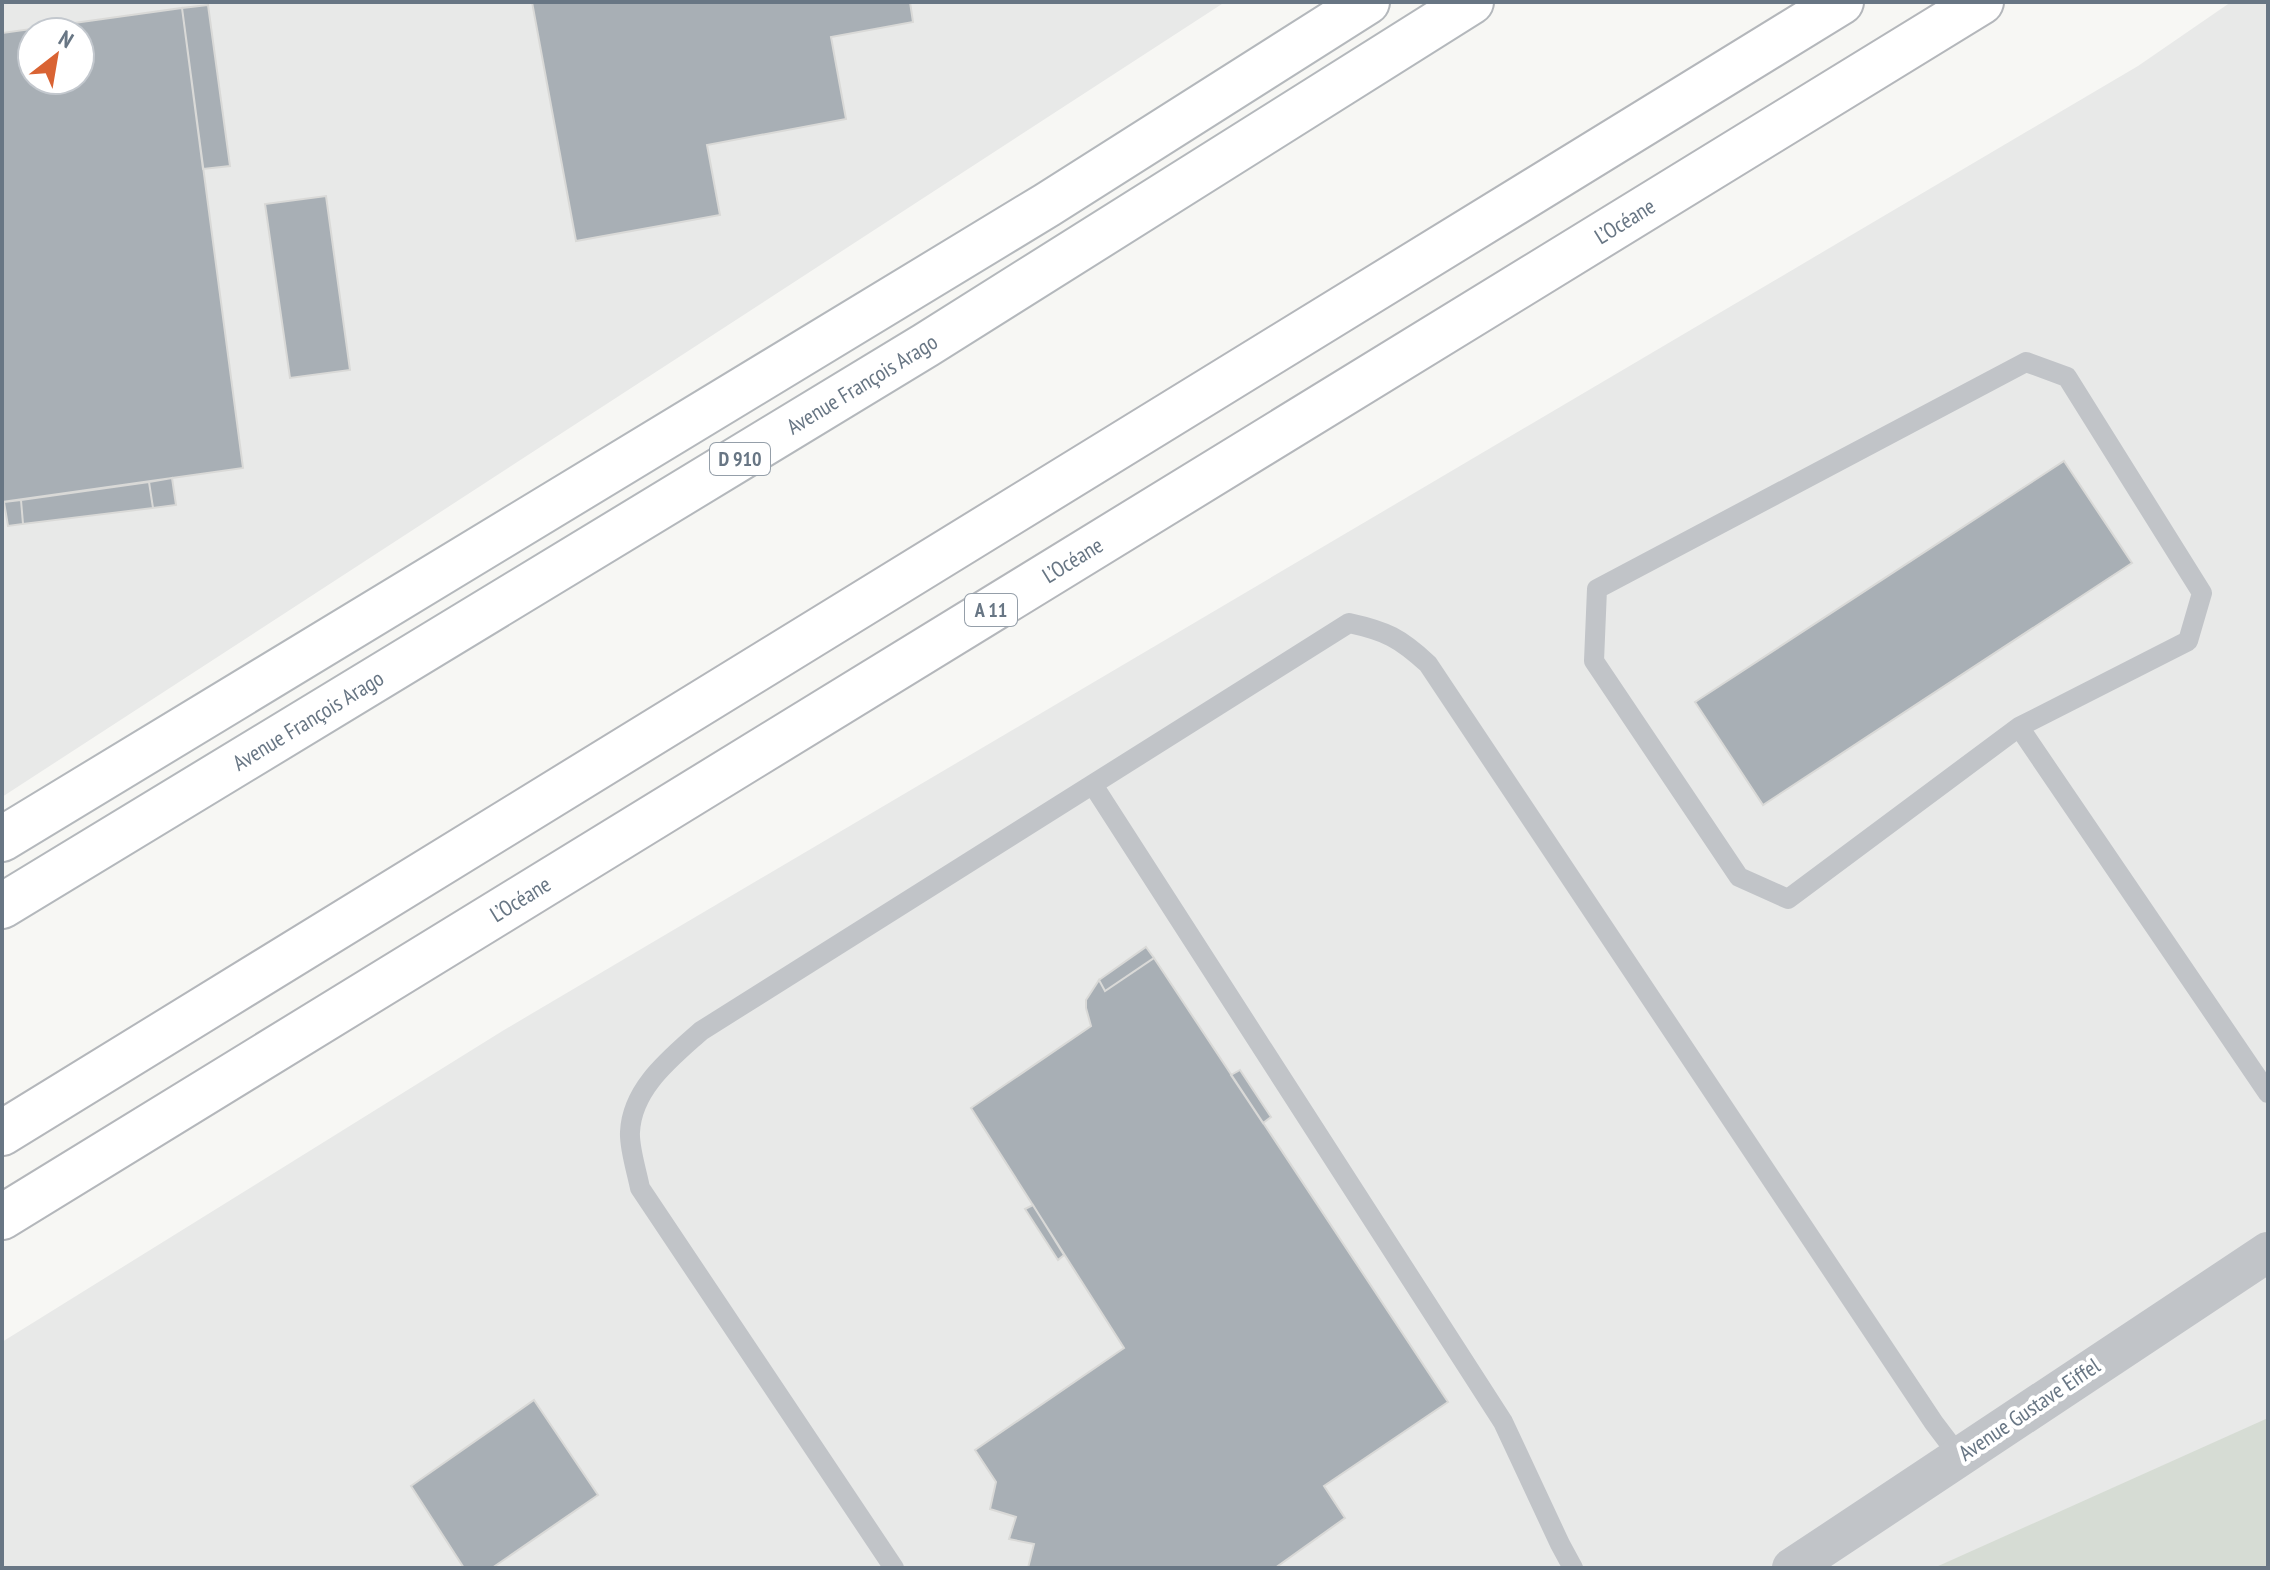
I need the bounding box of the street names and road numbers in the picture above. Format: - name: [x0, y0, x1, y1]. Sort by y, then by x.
- street label: L’Océane: [1589, 192, 1660, 250]
- street label: Avenue François Arago: [781, 327, 943, 440]
- road number: D 910: [710, 443, 770, 475]
- street label: L’Océane: [1037, 531, 1108, 589]
- road number: A 11: [965, 594, 1017, 626]
- street label: Avenue François Arago: [227, 664, 389, 777]
- street label: L’Océane: [485, 870, 556, 928]
- street label: Avenue Gustave Eiffel: [1953, 1351, 2106, 1467]

